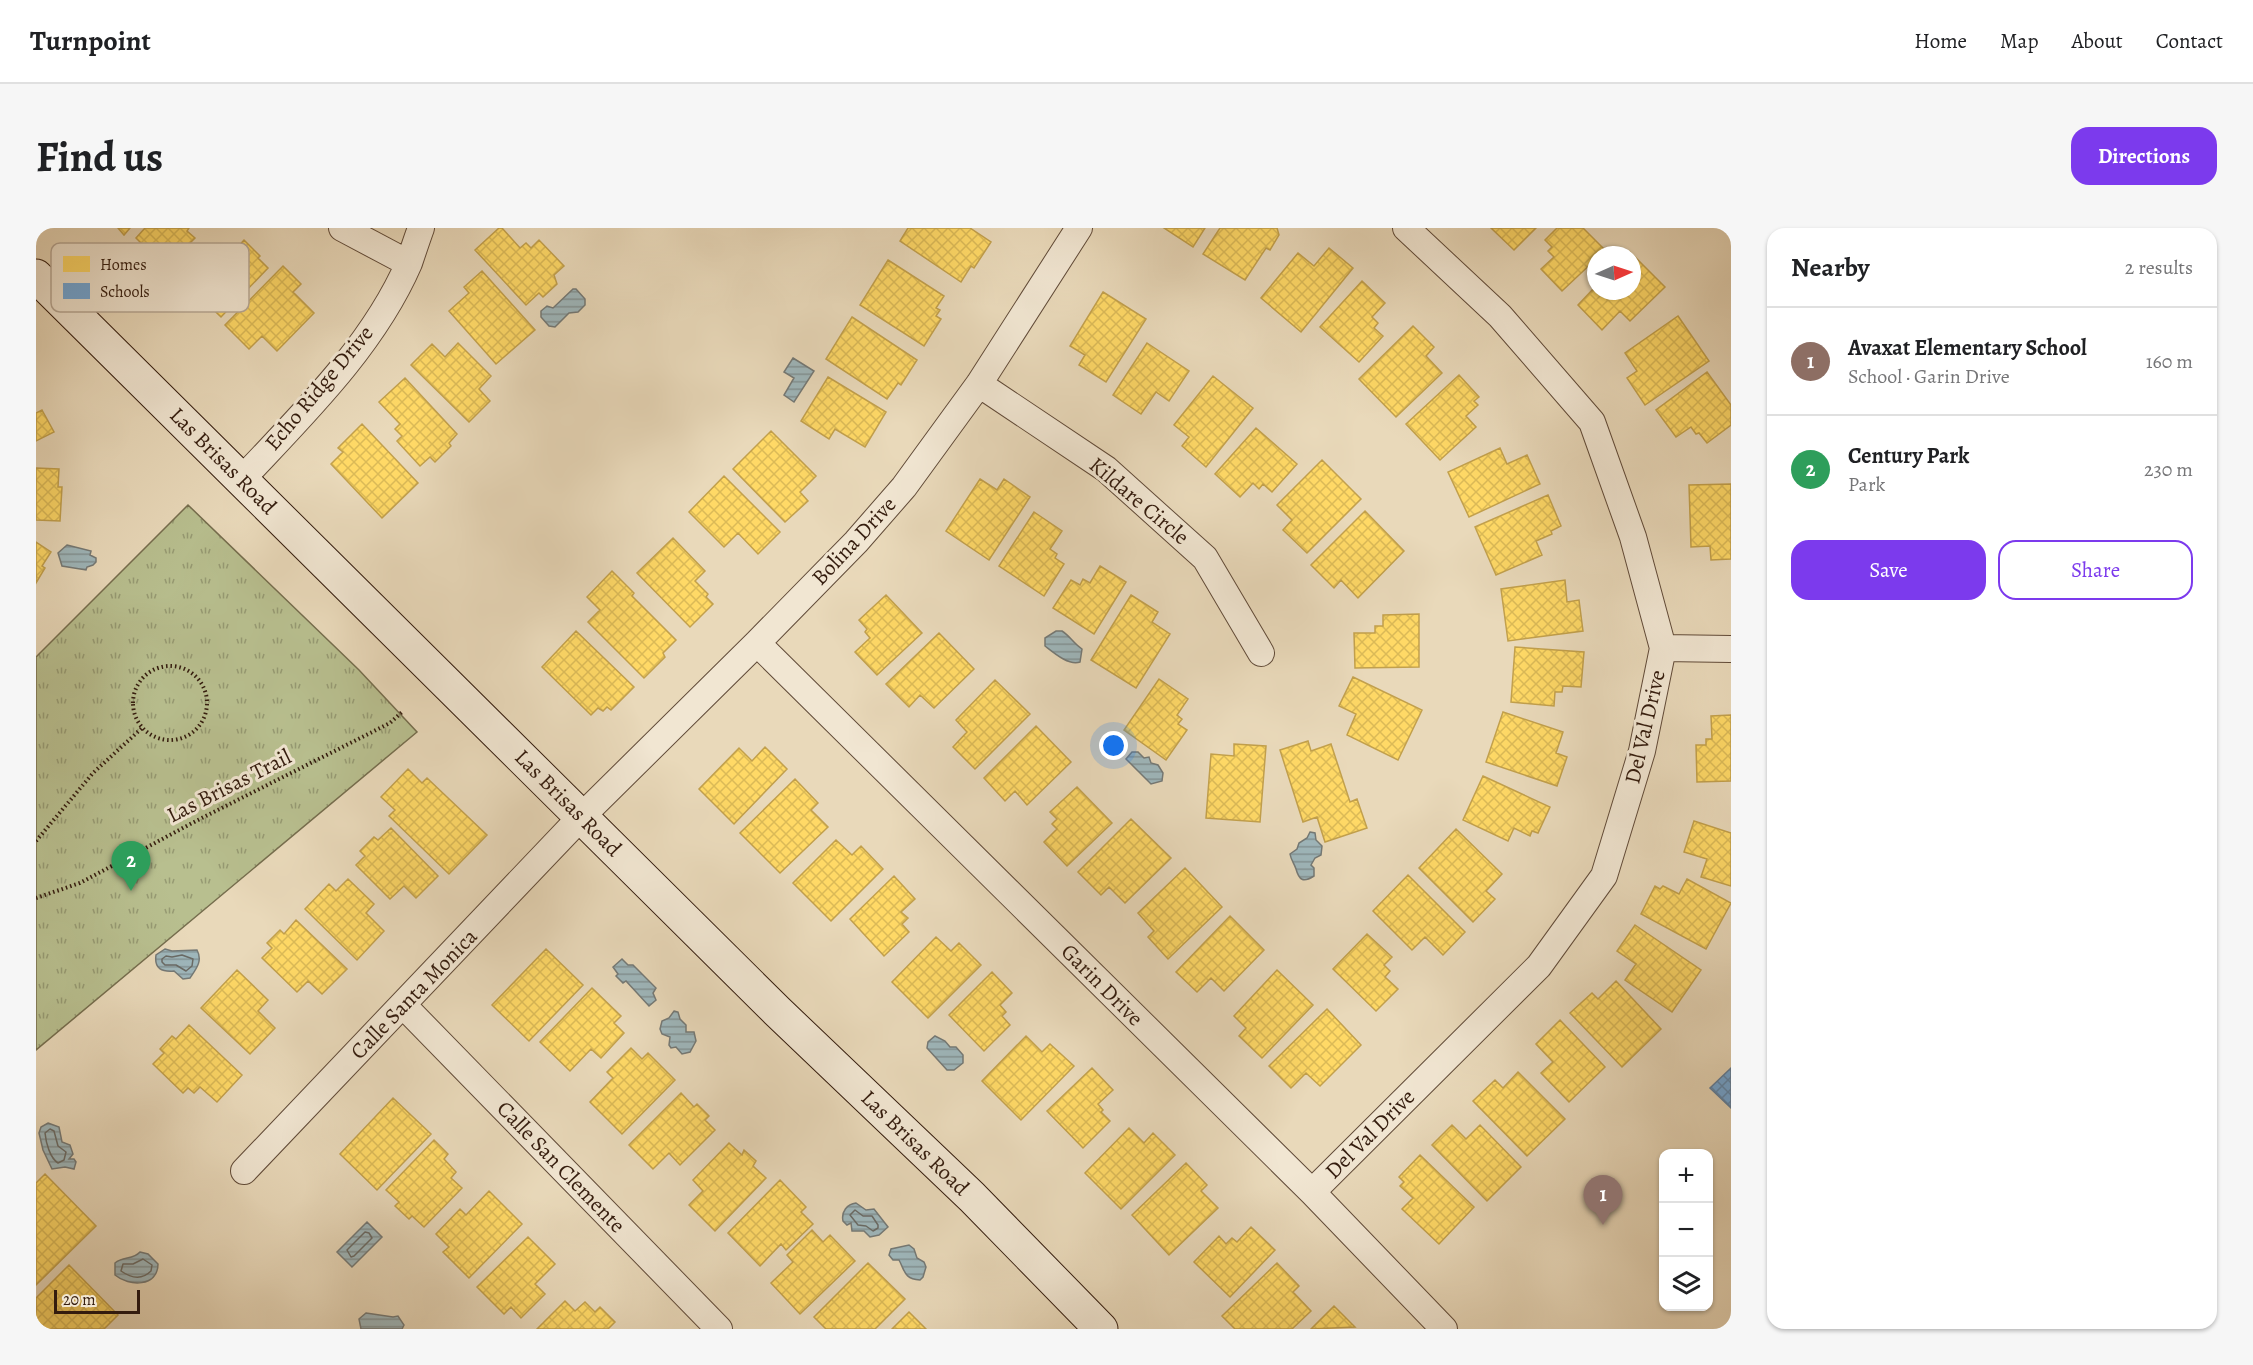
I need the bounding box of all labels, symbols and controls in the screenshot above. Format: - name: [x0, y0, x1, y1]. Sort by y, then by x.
- text: Turnpoint: [30, 22, 151, 60]
- text: Home: [1914, 27, 1967, 55]
- text: Map: [2000, 27, 2038, 55]
- text: About: [2071, 27, 2123, 55]
- text: Contact: [2156, 27, 2223, 55]
- button: Directions: [2071, 127, 2217, 185]
- text: Find us: [36, 128, 163, 185]
- legend: [51, 243, 249, 312]
- north arrow: [1587, 246, 1641, 300]
- text: Nearby: [1791, 250, 1870, 285]
- text: Homes: [100, 254, 147, 276]
- text: 2 results: [2125, 254, 2193, 281]
- text: Schools: [100, 281, 150, 303]
- street label: Echo Ridge Drive: [258, 319, 380, 457]
- text: Avaxat Elementary School: [1848, 333, 2087, 363]
- text: 1: [1807, 348, 1814, 375]
- text: 160 m: [2146, 348, 2193, 375]
- text: School · Garin Drive: [1848, 363, 2010, 390]
- street label: Las Brisas Road: [163, 401, 283, 521]
- text: Century Park: [1848, 441, 1970, 471]
- street label: Kildare Circle: [1083, 450, 1195, 552]
- text: 2: [1806, 456, 1815, 483]
- text: 230 m: [2144, 456, 2193, 483]
- text: Park: [1848, 471, 1886, 498]
- street label: Bolina Drive: [805, 490, 903, 592]
- button: Save: [1791, 540, 1986, 600]
- button: Share: [1998, 540, 2193, 600]
- street label: Del Val Drive: [1617, 667, 1673, 787]
- your location: [1099, 731, 1128, 760]
- street label: Las Brisas Trail: [162, 742, 296, 830]
- street label: Las Brisas Road: [508, 743, 628, 863]
- pin: 2: [112, 842, 151, 891]
- street label: Calle Santa Monica: [344, 921, 485, 1066]
- street label: Garin Drive: [1054, 937, 1150, 1033]
- street label: Del Val Drive: [1318, 1082, 1422, 1186]
- street label: Las Brisas Road: [854, 1083, 976, 1203]
- street label: Calle San Clemente: [490, 1094, 632, 1240]
- map controls: [1659, 1149, 1713, 1311]
- button: +: [1659, 1149, 1713, 1203]
- pin: 1: [1584, 1176, 1622, 1225]
- button: −: [1659, 1203, 1713, 1257]
- button: layers: [1659, 1257, 1713, 1311]
- scale bar: [54, 1287, 140, 1314]
- text: 20 m: [63, 1289, 96, 1311]

